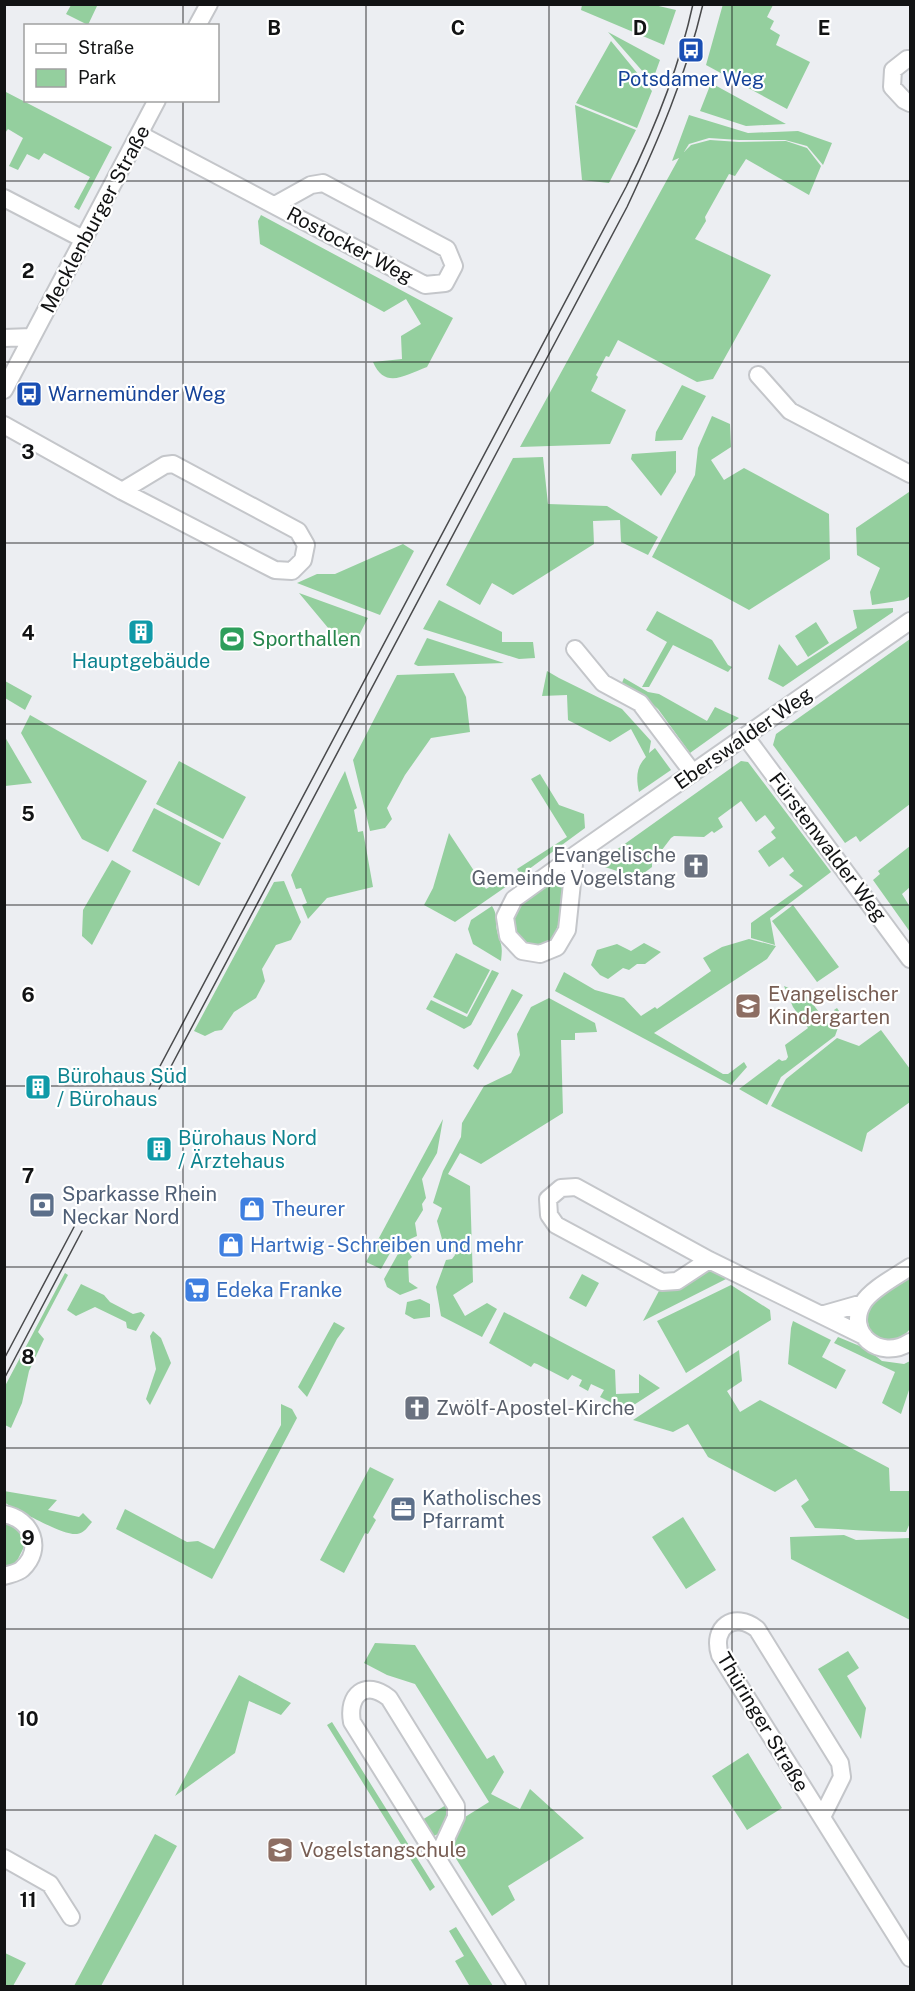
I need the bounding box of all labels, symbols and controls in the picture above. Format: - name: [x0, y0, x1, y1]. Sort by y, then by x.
- text: B: [267, 16, 281, 40]
- text: C: [451, 16, 465, 40]
- text: D: [633, 16, 647, 40]
- text: E: [818, 16, 830, 40]
- legend: [24, 24, 219, 102]
- bus stop icon: Potsdamer Weg: [676, 35, 706, 65]
- text: Straße: [78, 37, 134, 58]
- text: Park: [78, 67, 116, 88]
- place label: Potsdamer Weg: [618, 67, 764, 91]
- street label: Mecklenburger Straße: [35, 121, 155, 317]
- street label: Rostocker Weg: [283, 202, 417, 288]
- text: 2: [22, 259, 34, 283]
- bus stop icon: Warnemünder Weg: [14, 379, 44, 409]
- place label: Warnemünder Weg: [48, 382, 226, 406]
- text: 3: [21, 440, 35, 464]
- building icon: Hauptgebäude: [126, 617, 156, 647]
- text: 4: [21, 621, 35, 645]
- sports icon: Sporthallen: [217, 624, 247, 654]
- place label: Sporthallen: [252, 627, 361, 651]
- place label: Hauptgebäude: [72, 649, 210, 673]
- street label: Eberswalder Weg: [670, 682, 816, 794]
- street label: Fürstenwalder Weg: [764, 768, 892, 926]
- text: 5: [21, 802, 35, 826]
- place label: Evangelische Gemeinde Vogelstang: [472, 843, 676, 890]
- church icon: Evangelische Gemeinde Vogelstang: [681, 851, 711, 881]
- place label: Evangelischer Kindergarten: [768, 982, 899, 1029]
- text: 6: [21, 983, 35, 1007]
- school or university icon: Evangelischer Kindergarten: [733, 991, 763, 1021]
- place label: Bürohaus Süd / Bürohaus: [57, 1064, 187, 1111]
- building icon: Bürohaus Süd / Bürohaus: [23, 1072, 53, 1102]
- place label: Bürohaus Nord / Ärztehaus: [178, 1126, 317, 1173]
- building icon: Bürohaus Nord / Ärztehaus: [144, 1134, 174, 1164]
- text: 7: [22, 1164, 34, 1188]
- place label: Sparkasse Rhein Neckar Nord: [62, 1182, 217, 1229]
- bank icon: Sparkasse Rhein Neckar Nord: [27, 1190, 57, 1220]
- shop icon: Theurer: [237, 1194, 267, 1224]
- place label: Theurer: [272, 1197, 345, 1221]
- shop icon: Hartwig - Schreiben und mehr: [216, 1230, 246, 1260]
- place label: Hartwig - Schreiben und mehr: [250, 1233, 524, 1257]
- supermarket icon: Edeka Franke: [182, 1275, 212, 1305]
- place label: Edeka Franke: [216, 1278, 342, 1302]
- text: 8: [21, 1345, 35, 1369]
- church icon: Zwölf-Apostel-Kirche: [402, 1393, 432, 1423]
- place label: Zwölf-Apostel-Kirche: [436, 1396, 635, 1420]
- place label: Katholisches Pfarramt: [422, 1486, 541, 1533]
- office icon: Katholisches Pfarramt: [388, 1494, 418, 1524]
- text: 9: [21, 1526, 35, 1550]
- street label: Thüringer Straße: [712, 1648, 814, 1796]
- text: 10: [17, 1707, 39, 1731]
- school or university icon: Vogelstangschule: [265, 1835, 295, 1865]
- place label: Vogelstangschule: [300, 1838, 466, 1862]
- text: 11: [19, 1888, 37, 1912]

